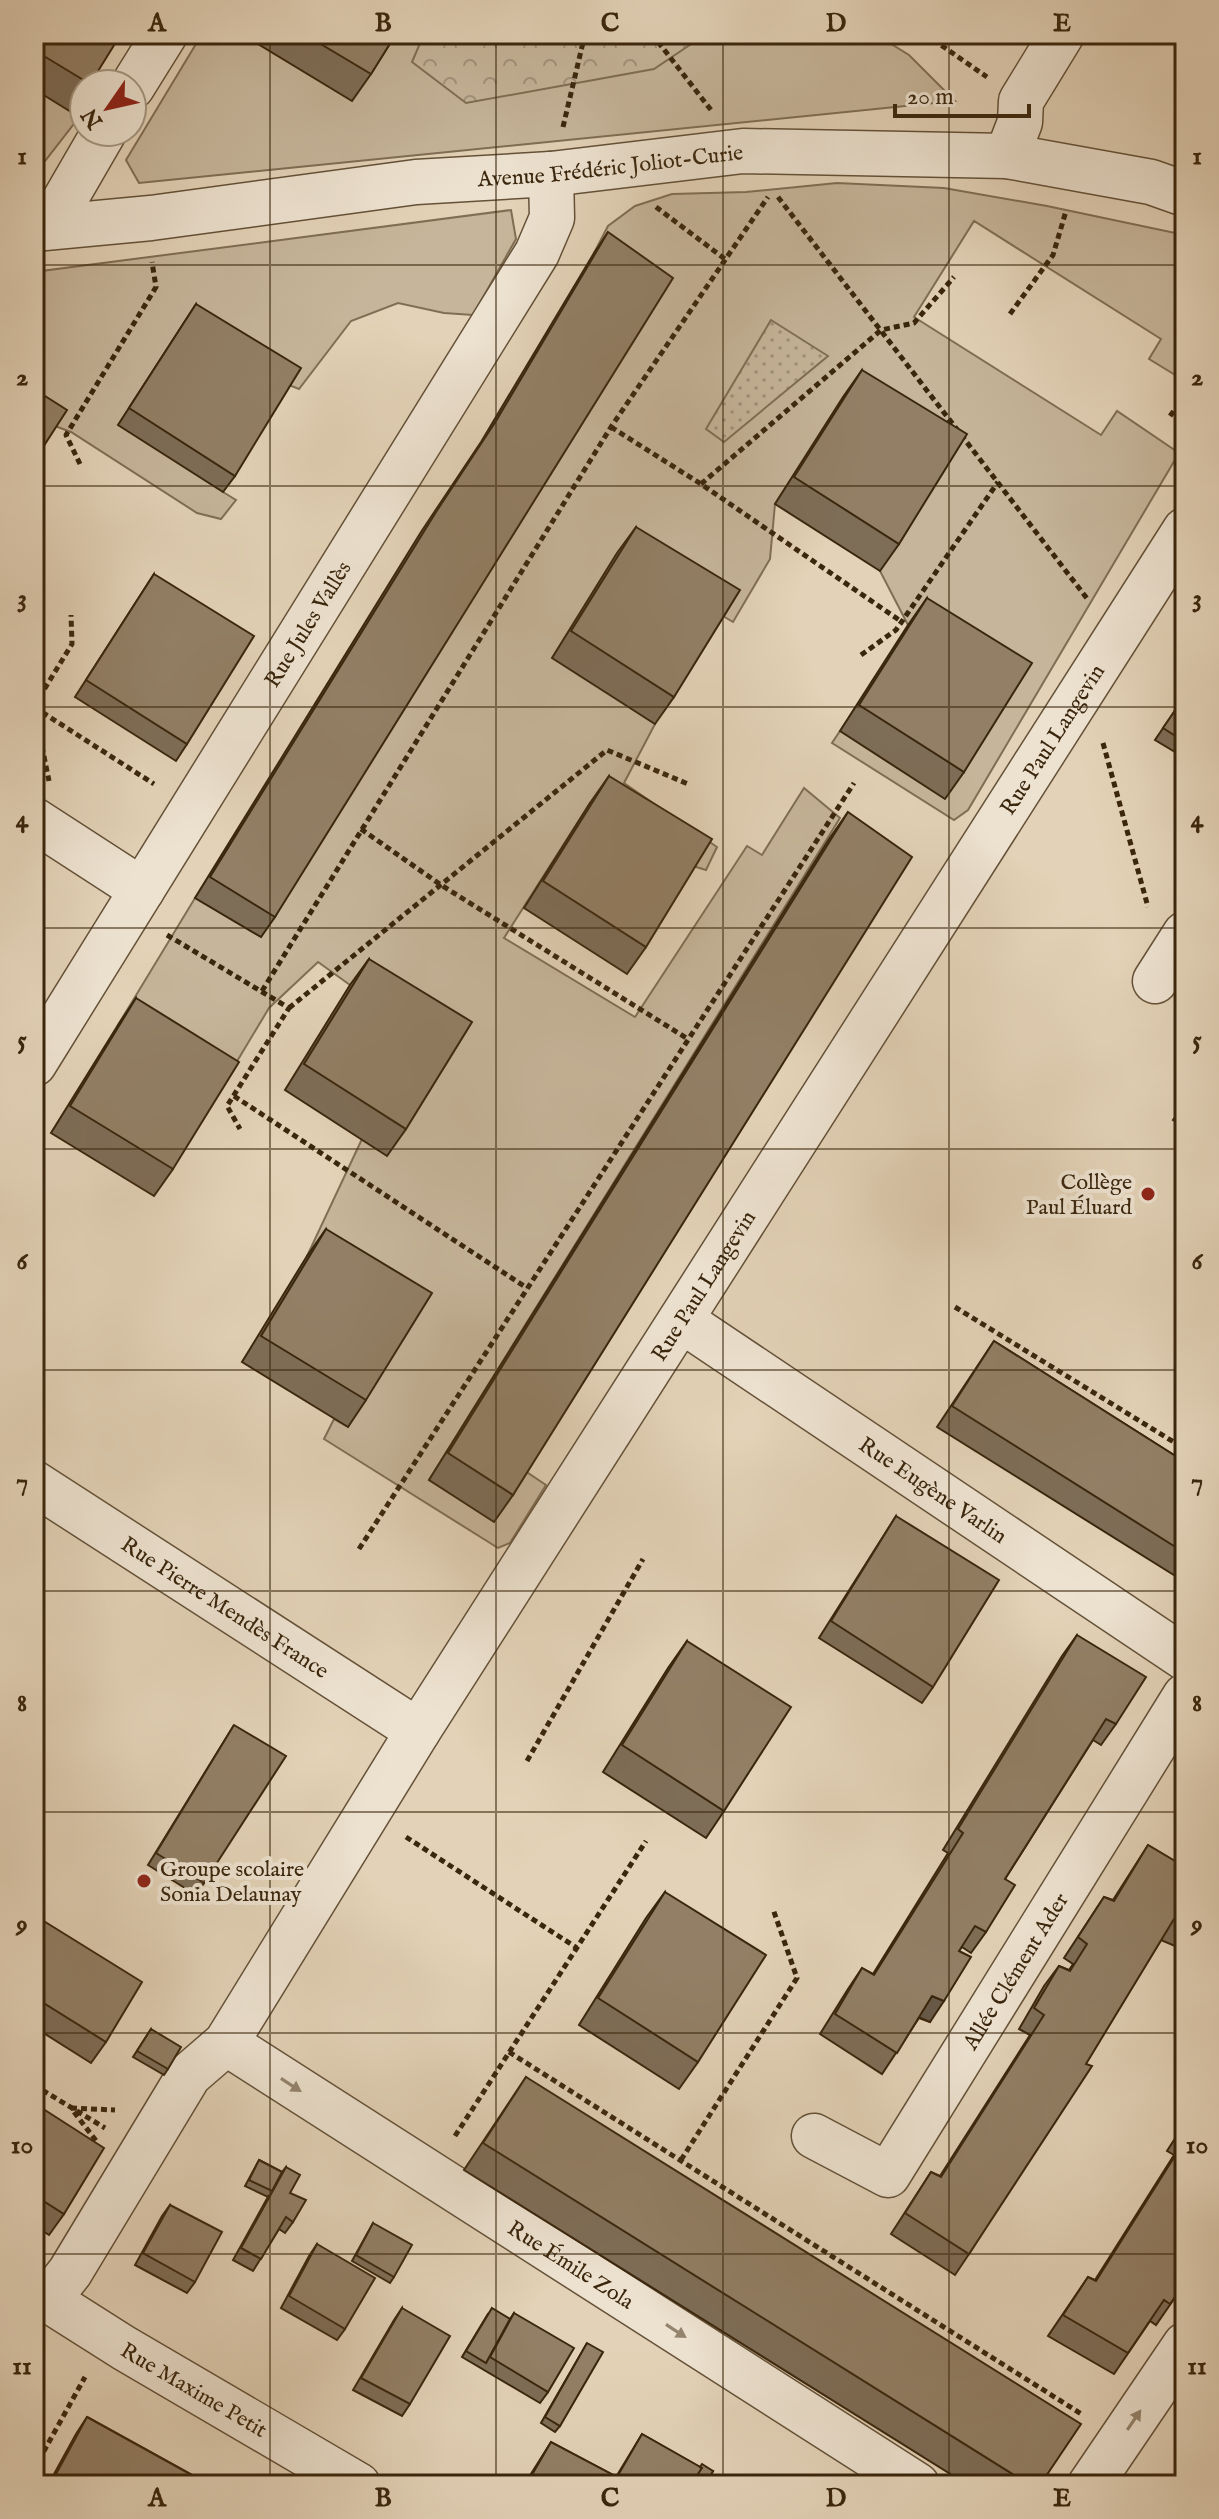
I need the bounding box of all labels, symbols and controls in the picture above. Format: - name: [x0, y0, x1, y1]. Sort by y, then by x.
- text: A: [147, 7, 167, 40]
- text: B: [374, 7, 392, 40]
- text: C: [601, 7, 620, 40]
- text: D: [826, 7, 847, 40]
- text: E: [1053, 7, 1071, 40]
- north arrow: [68, 68, 148, 148]
- scale bar: [895, 68, 1029, 118]
- text: 20 m: [907, 82, 954, 113]
- text: N: [76, 102, 111, 135]
- street label: Avenue Frédéric Joliot-Curie: [476, 139, 745, 194]
- text: 1: [17, 140, 27, 173]
- text: 1: [1192, 140, 1202, 173]
- text: 2: [16, 361, 28, 394]
- text: 2: [1191, 361, 1203, 394]
- street label: Rue Jules Vallès: [259, 556, 358, 693]
- text: 3: [17, 582, 27, 615]
- text: 3: [1192, 582, 1202, 615]
- street label: Rue Paul Langevin: [995, 659, 1112, 821]
- text: 4: [16, 803, 30, 836]
- text: 4: [1191, 803, 1205, 836]
- text: 5: [17, 1024, 27, 1057]
- text: 5: [1192, 1024, 1202, 1057]
- place label: Collège Paul Éluard: [1026, 1169, 1132, 1222]
- marker: Collège Paul Éluard: [1139, 1185, 1157, 1203]
- street label: Rue Paul Langevin: [646, 1205, 763, 1367]
- text: 6: [17, 1245, 29, 1278]
- text: 6: [1192, 1245, 1204, 1278]
- street label: Rue Eugène Varlin: [853, 1431, 1012, 1551]
- text: 7: [16, 1466, 28, 1499]
- text: 7: [1191, 1466, 1203, 1499]
- street label: Rue Pierre Mendès France: [115, 1531, 334, 1686]
- text: 8: [17, 1687, 27, 1720]
- text: 8: [1192, 1687, 1202, 1720]
- place label: Groupe scolaire Sonia Delaunay: [160, 1856, 304, 1909]
- marker: Groupe scolaire Sonia Delaunay: [135, 1872, 153, 1890]
- street label: Allée Clément Ader: [957, 1888, 1076, 2056]
- text: 9: [15, 1908, 28, 1941]
- text: 9: [1190, 1908, 1203, 1941]
- one-way arrow: [281, 2078, 302, 2093]
- text: 10: [11, 2129, 33, 2162]
- text: 10: [1186, 2129, 1208, 2162]
- street label: Rue Émile Zola: [502, 2215, 639, 2317]
- one-way arrow: [665, 2323, 686, 2338]
- street label: Rue Maxime Petit: [115, 2337, 272, 2445]
- text: 11: [12, 2350, 32, 2383]
- text: 11: [1187, 2350, 1207, 2383]
- one-way arrow: [1126, 2410, 1141, 2431]
- text: A: [147, 2482, 167, 2515]
- text: B: [374, 2482, 392, 2515]
- text: C: [601, 2482, 620, 2515]
- text: D: [826, 2482, 847, 2515]
- text: E: [1053, 2482, 1071, 2515]

